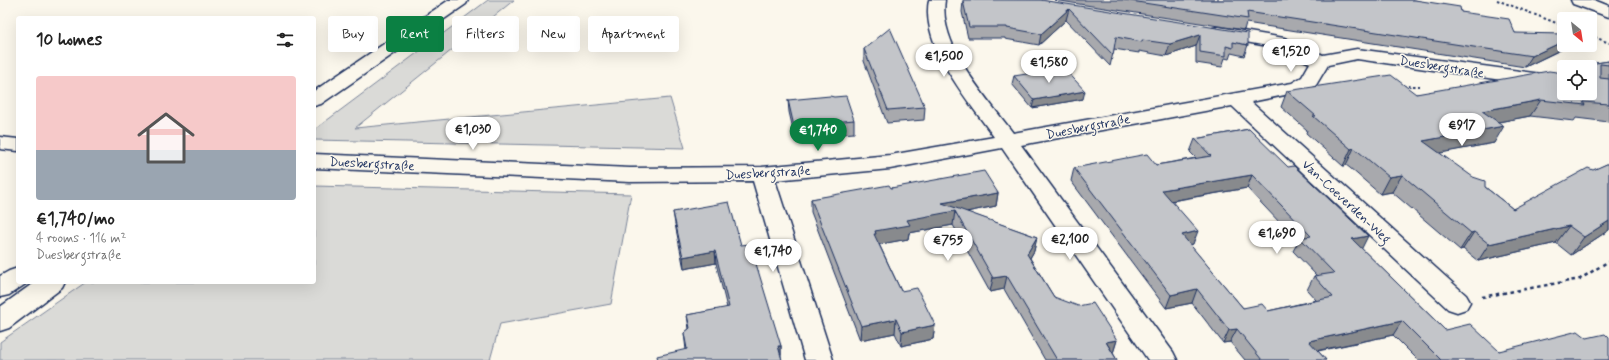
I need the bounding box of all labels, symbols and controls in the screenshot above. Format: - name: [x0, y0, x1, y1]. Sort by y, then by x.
- north arrow: [1557, 12, 1597, 52]
- map controls: [1557, 12, 1597, 100]
- chip: Buy: [328, 16, 378, 52]
- chip: Rent: [386, 16, 444, 52]
- chip: Filters: [452, 16, 519, 52]
- chip: New: [527, 16, 580, 52]
- chip: Apartment: [588, 16, 679, 52]
- text: 10 homes: [36, 29, 102, 51]
- icon: filters: [274, 29, 296, 51]
- pin: €1,520: [1258, 39, 1324, 73]
- text: €1,520: [1271, 43, 1311, 60]
- pin: €1,500: [911, 44, 977, 78]
- text: €1,500: [924, 48, 964, 65]
- pin: €1,580: [1016, 50, 1082, 84]
- street label: Duesbergstraße: [1398, 52, 1485, 85]
- text: €1,580: [1030, 54, 1068, 71]
- button: locate: [1557, 60, 1597, 100]
- icon: home: [130, 102, 202, 174]
- street label: Duesbergstraße: [1045, 111, 1132, 146]
- pin: €917: [1438, 113, 1486, 147]
- pin: €1,030: [440, 117, 506, 151]
- text: €917: [1448, 117, 1476, 134]
- pin: €1,740: [785, 118, 851, 152]
- text: €1,030: [454, 121, 492, 138]
- text: €1,740: [799, 122, 837, 139]
- street label: Duesbergstraße: [329, 154, 415, 177]
- street label: Van-Coeverden-Weg: [1296, 156, 1394, 249]
- street label: Duesbergstraße: [725, 163, 811, 186]
- text: €1,740/mo: [36, 208, 115, 230]
- pin: €1,690: [1244, 221, 1310, 255]
- text: €1,690: [1258, 225, 1296, 242]
- pin: €2,100: [1037, 227, 1103, 261]
- pin: €755: [924, 228, 972, 262]
- text: 4 rooms · 116 m²: [36, 230, 126, 247]
- text: €2,100: [1051, 231, 1089, 248]
- text: €755: [933, 232, 963, 249]
- pin: €1,740: [740, 239, 806, 273]
- text: €1,740: [754, 243, 792, 260]
- text: Duesbergstraße: [36, 247, 121, 264]

